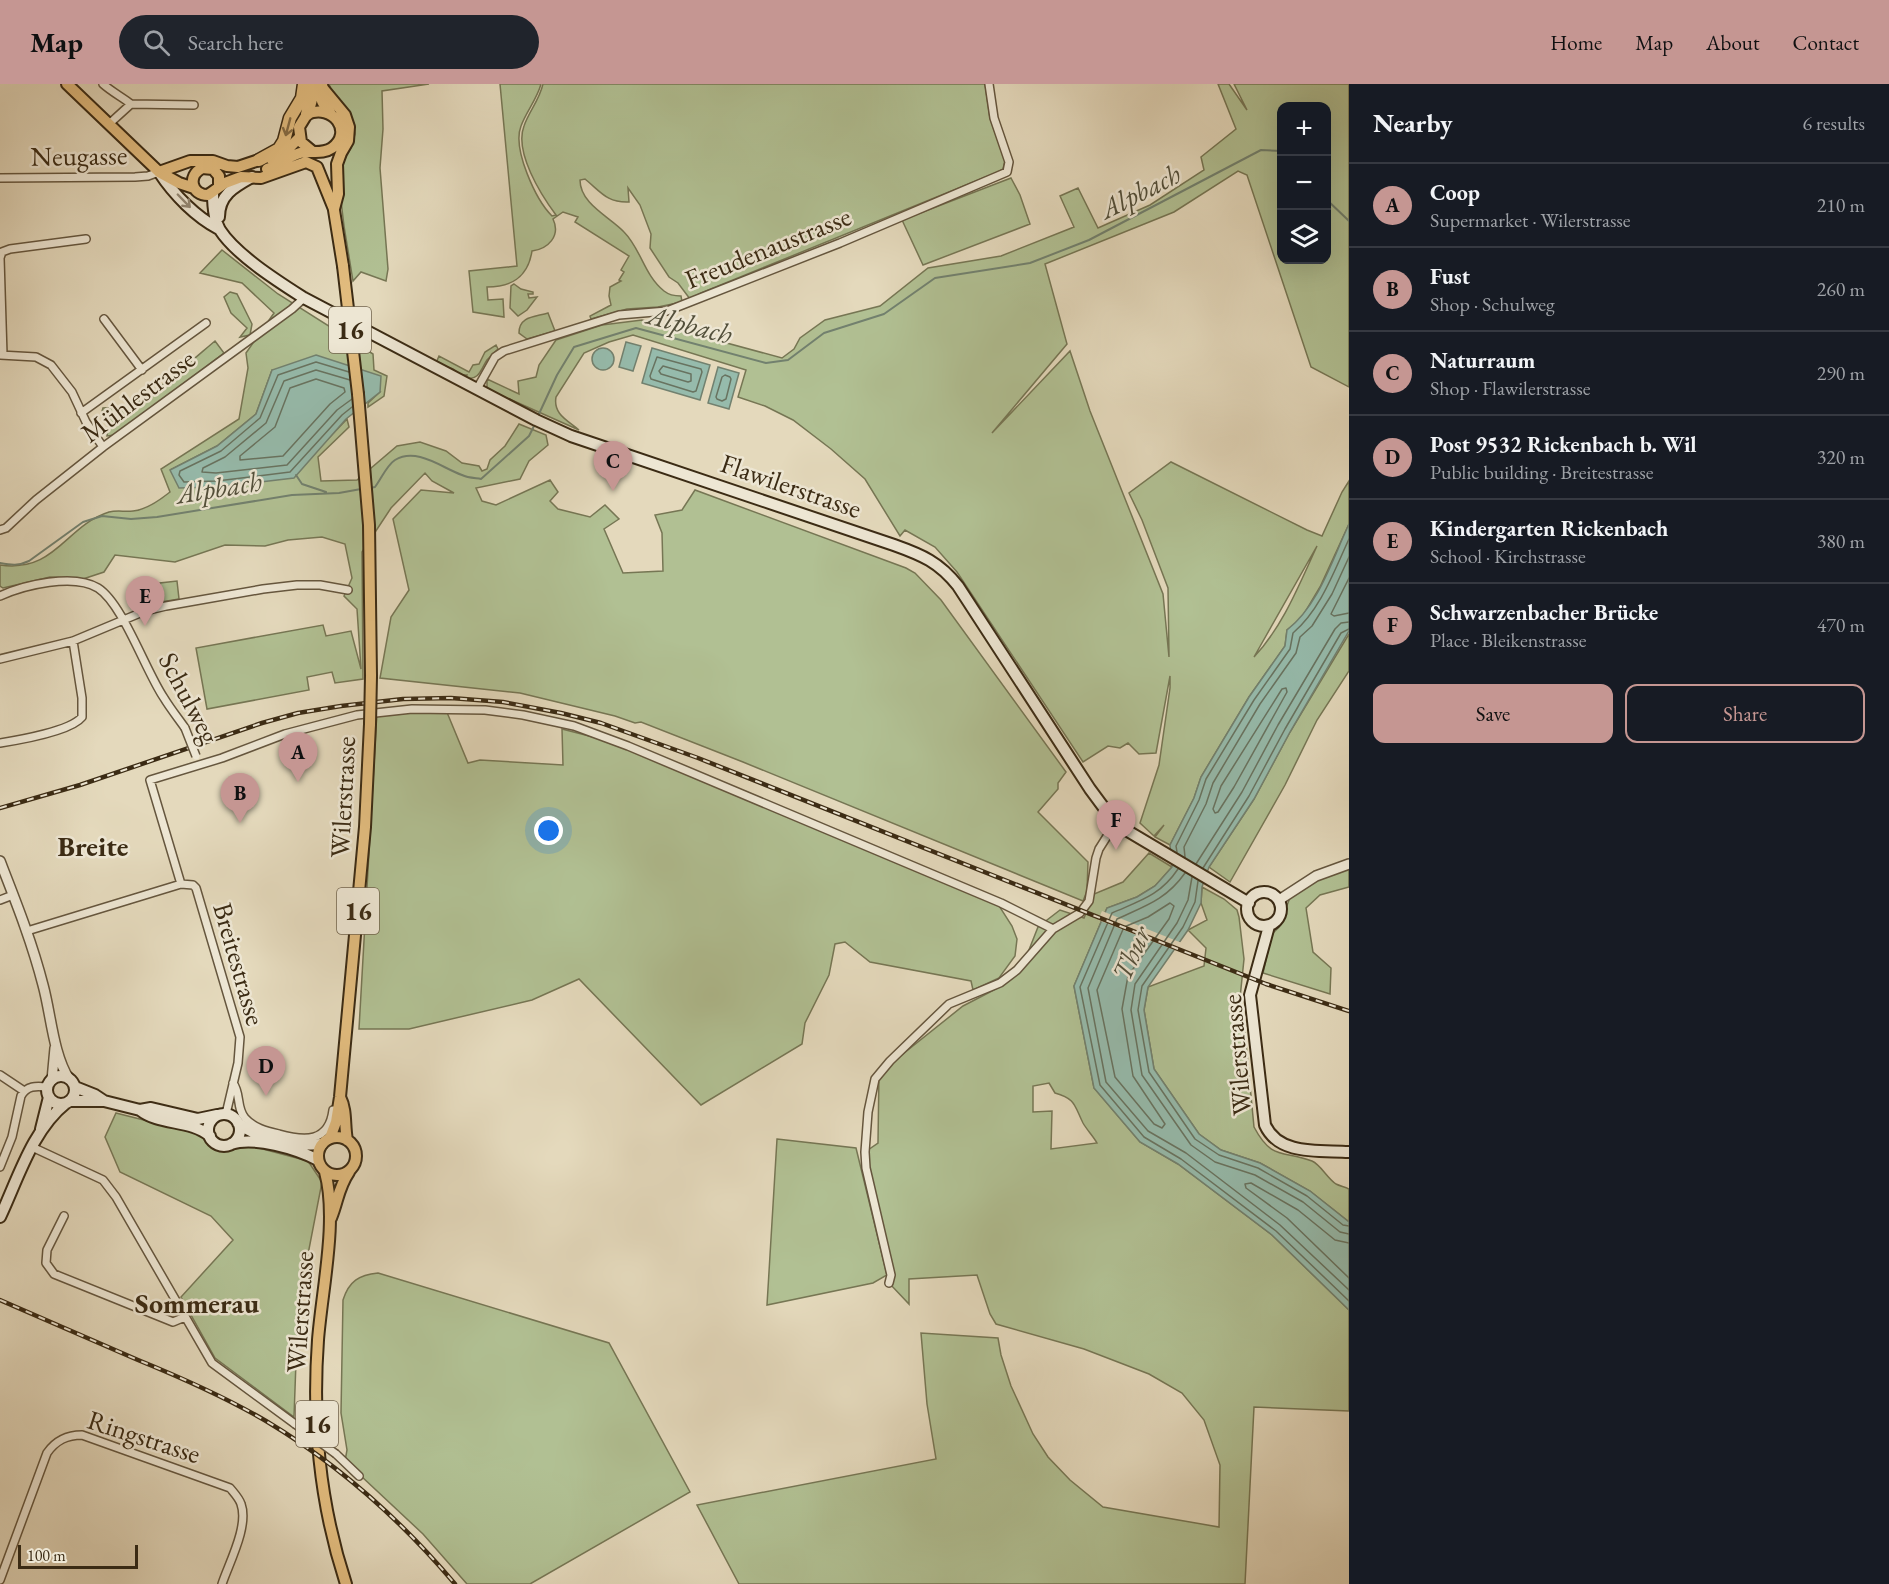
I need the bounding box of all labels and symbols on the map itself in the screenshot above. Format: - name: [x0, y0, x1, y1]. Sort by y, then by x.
- one-way arrow: [281, 117, 293, 136]
- street label: Neugasse: [30, 137, 128, 174]
- water label: Alpbach: [1092, 155, 1187, 228]
- one-way arrow: [177, 194, 191, 209]
- street label: Freudenaustrasse: [680, 198, 856, 297]
- water label: Alpbach: [642, 296, 737, 352]
- road number: 16: [329, 307, 371, 353]
- street label: Mühlestrasse: [73, 341, 202, 450]
- pin: C: [594, 442, 632, 491]
- street label: Flawilerstrasse: [716, 445, 866, 526]
- water label: Alpbach: [172, 462, 265, 512]
- pin: E: [126, 576, 164, 626]
- street label: Schulweg: [151, 646, 228, 750]
- pin: A: [278, 732, 318, 782]
- street label: Wilerstrasse: [322, 735, 363, 859]
- pin: B: [220, 774, 260, 823]
- pin: F: [1096, 800, 1136, 850]
- your location: [534, 816, 563, 845]
- district label: Breite: [58, 828, 128, 864]
- road number: 16: [337, 888, 379, 934]
- street label: Breitestrasse: [205, 898, 274, 1029]
- water label: Thur: [1103, 919, 1159, 986]
- street label: Wilerstrasse: [1214, 993, 1259, 1117]
- pin: D: [246, 1046, 286, 1096]
- street label: Wilerstrasse: [278, 1250, 321, 1374]
- district label: Sommerau: [135, 1285, 260, 1321]
- road number: 16: [296, 1401, 338, 1447]
- street label: Ringstrasse: [83, 1402, 205, 1471]
- scale bar: [18, 1542, 138, 1570]

